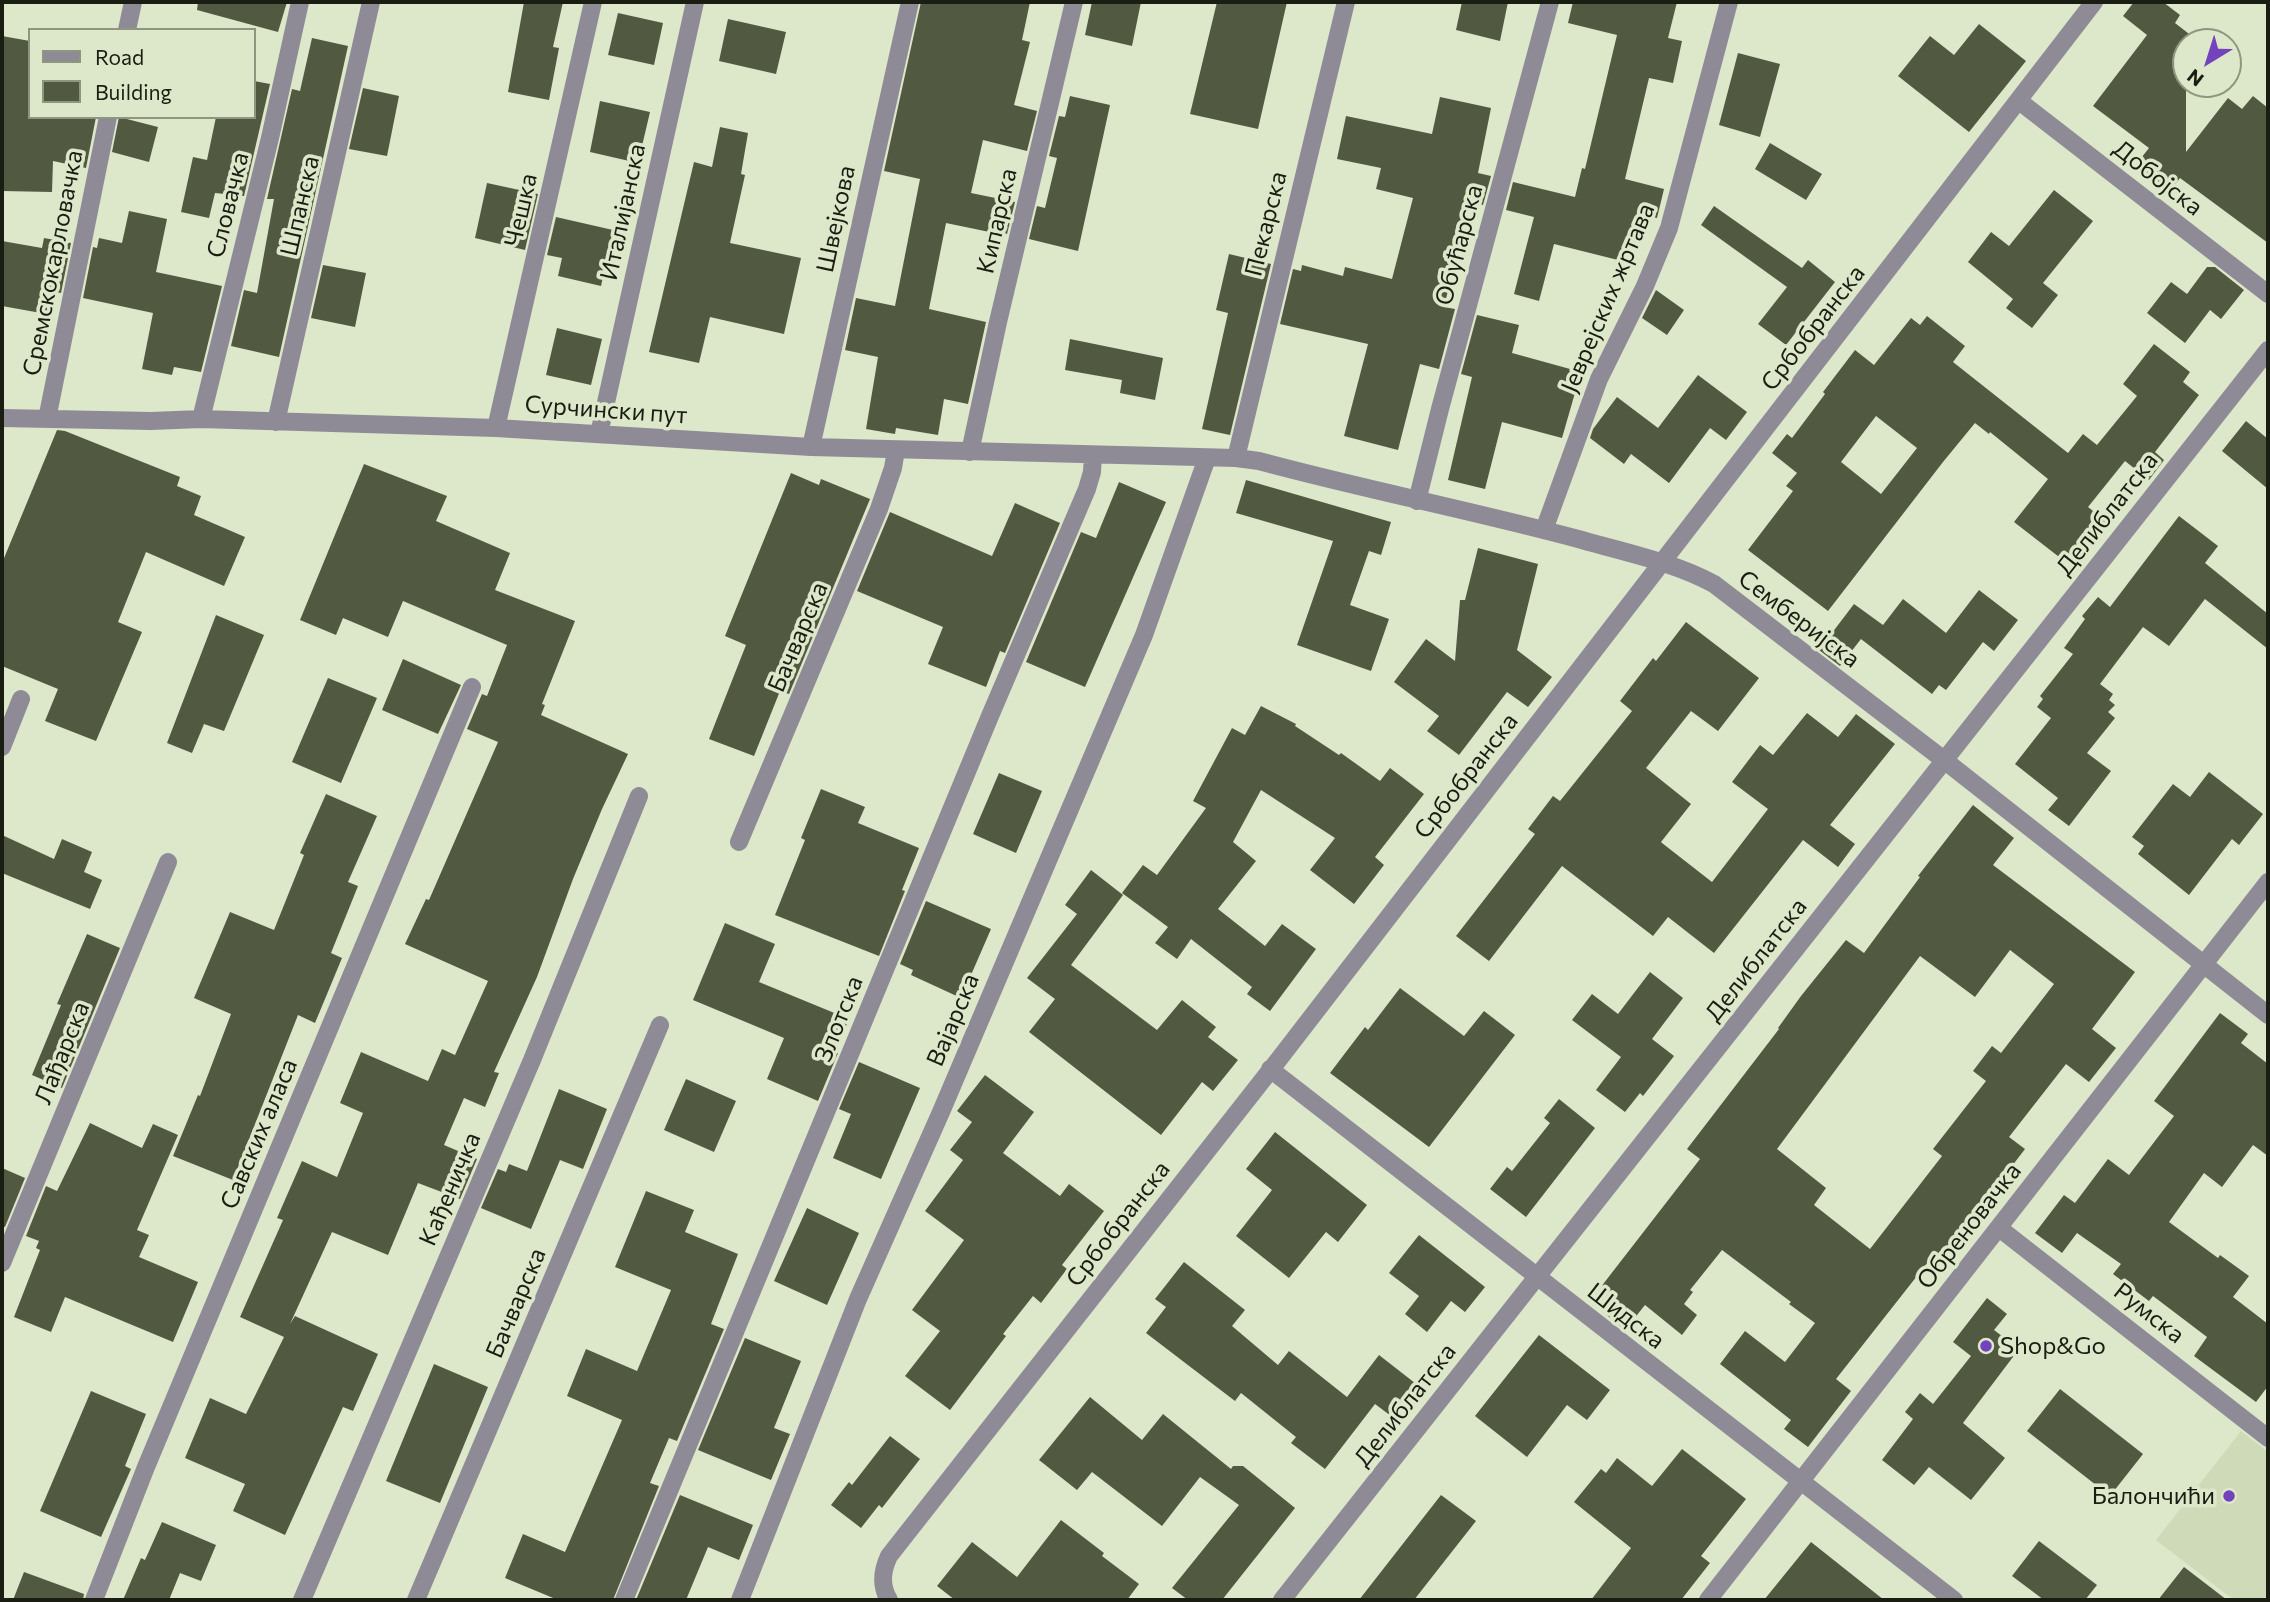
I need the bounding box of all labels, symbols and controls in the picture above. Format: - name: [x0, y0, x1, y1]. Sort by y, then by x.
- legend: [28, 28, 256, 119]
- north arrow: [2172, 28, 2242, 98]
- text: Road: [95, 44, 144, 69]
- text: N: [2182, 65, 2208, 92]
- text: Building: [95, 79, 172, 104]
- street label: Добојска: [2108, 134, 2208, 222]
- street label: Италијанска: [594, 141, 652, 283]
- street label: Сремскокарловачка: [17, 148, 89, 378]
- street label: Словачка: [201, 149, 255, 261]
- street label: Шпанска: [274, 153, 326, 259]
- street label: Швејкова: [811, 163, 861, 275]
- street label: Кипарска: [971, 166, 1023, 276]
- street label: Пекарска: [1239, 169, 1293, 279]
- street label: Чешка: [499, 171, 543, 249]
- street label: Обућарска: [1429, 182, 1489, 308]
- street label: Јеврејских жртава: [1555, 199, 1661, 397]
- street label: Србобранска: [1755, 260, 1871, 396]
- street label: Сурчински пут: [524, 390, 688, 430]
- street label: Делиблатска: [2050, 447, 2164, 581]
- street label: Семберијска: [1733, 564, 1865, 674]
- street label: Бачварска: [762, 578, 834, 696]
- street label: Србобранска: [1408, 708, 1524, 844]
- street label: Делиблатска: [1699, 893, 1813, 1027]
- street label: Вајарска: [921, 969, 985, 1071]
- street label: Злотска: [809, 972, 869, 1066]
- street label: Лађарска: [28, 998, 96, 1108]
- street label: Савских аласа: [214, 1054, 304, 1214]
- street label: Кађеничка: [413, 1128, 487, 1250]
- street label: Србобранска: [1060, 1156, 1176, 1292]
- street label: Обреновачка: [1911, 1157, 2027, 1295]
- street label: Бачварска: [480, 1244, 552, 1362]
- street label: Шидска: [1582, 1277, 1670, 1355]
- street label: Румска: [2108, 1277, 2190, 1349]
- place label: Shop&Go: [2000, 1332, 2106, 1360]
- street label: Делиблатска: [1348, 1338, 1462, 1472]
- marker: Shop&Go: [1978, 1338, 1994, 1354]
- place label: Балончићи: [2092, 1482, 2215, 1510]
- marker: Балончићи: [2221, 1488, 2237, 1504]

